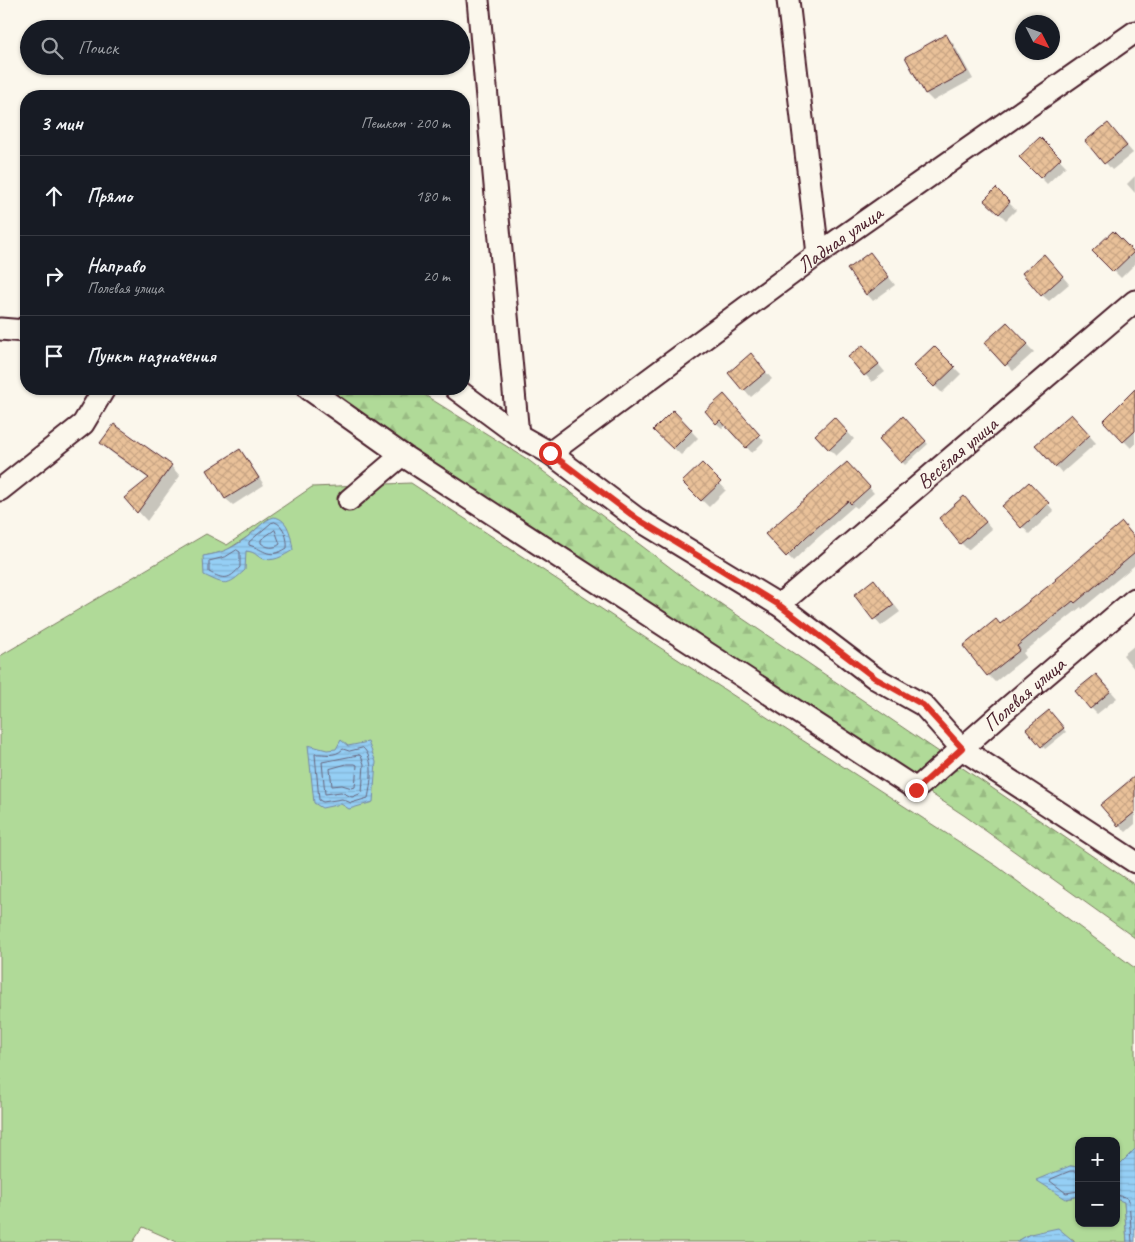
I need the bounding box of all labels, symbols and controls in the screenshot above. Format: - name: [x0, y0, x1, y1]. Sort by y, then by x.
- north arrow: [1015, 15, 1060, 60]
- search box: [20, 20, 470, 75]
- icon: search: [38, 34, 66, 62]
- text: Поиск: [78, 36, 118, 60]
- text: 3 мин: [40, 110, 83, 136]
- text: Пешком · 200 m: [361, 113, 450, 133]
- icon: ahead: [40, 182, 68, 210]
- text: Прямо: [87, 184, 132, 208]
- text: 180 m: [416, 186, 450, 206]
- street label: Ладная улица: [792, 199, 889, 278]
- text: Направо: [87, 254, 145, 278]
- icon: right: [40, 262, 68, 290]
- text: 20 m: [423, 266, 450, 286]
- text: Полевая улица: [87, 278, 164, 298]
- icon: arrive: [40, 342, 68, 370]
- text: Пункт назначения: [87, 344, 216, 368]
- street label: Весёлая улица: [911, 410, 1004, 495]
- route start: [539, 442, 562, 465]
- street label: Полевая улица: [977, 650, 1072, 737]
- route end: [905, 779, 928, 802]
- map controls: [1075, 1137, 1120, 1227]
- button: +: [1075, 1137, 1120, 1182]
- button: −: [1075, 1182, 1120, 1227]

